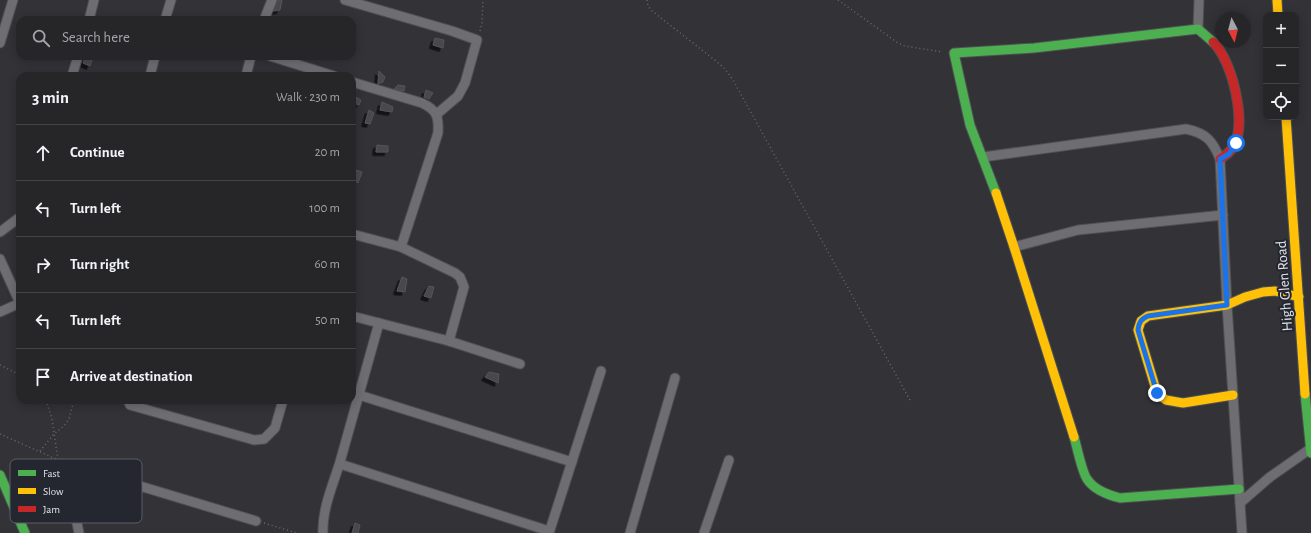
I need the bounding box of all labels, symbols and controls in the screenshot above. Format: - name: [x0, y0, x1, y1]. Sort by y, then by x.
- north arrow: [1215, 12, 1251, 48]
- map controls: [1263, 12, 1299, 120]
- button: +: [1263, 12, 1299, 48]
- search box: [16, 16, 356, 60]
- icon: search: [30, 27, 52, 49]
- text: Search here: [62, 30, 130, 45]
- button: −: [1263, 48, 1299, 84]
- button: locate: [1263, 84, 1299, 120]
- text: 3 min: [32, 89, 69, 106]
- text: Walk · 230 m: [276, 91, 340, 104]
- route start: [1227, 134, 1245, 152]
- icon: ahead: [32, 142, 54, 164]
- text: Continue: [70, 145, 125, 160]
- text: 20 m: [315, 146, 340, 159]
- icon: left: [32, 198, 54, 220]
- text: Turn left: [70, 201, 121, 216]
- text: 100 m: [309, 202, 340, 215]
- street label: High Glen Road: [1274, 240, 1295, 332]
- icon: right: [32, 254, 54, 276]
- text: Turn right: [70, 257, 129, 272]
- text: 60 m: [314, 258, 340, 271]
- icon: left: [32, 310, 54, 332]
- text: Turn left: [70, 313, 121, 328]
- text: 50 m: [315, 314, 340, 327]
- icon: arrive: [32, 366, 54, 388]
- text: Arrive at destination: [70, 369, 193, 384]
- route end: [1148, 384, 1166, 402]
- legend: [10, 459, 142, 523]
- text: Fast: [43, 468, 61, 479]
- text: Slow: [43, 486, 64, 497]
- text: Jam: [43, 504, 60, 515]

